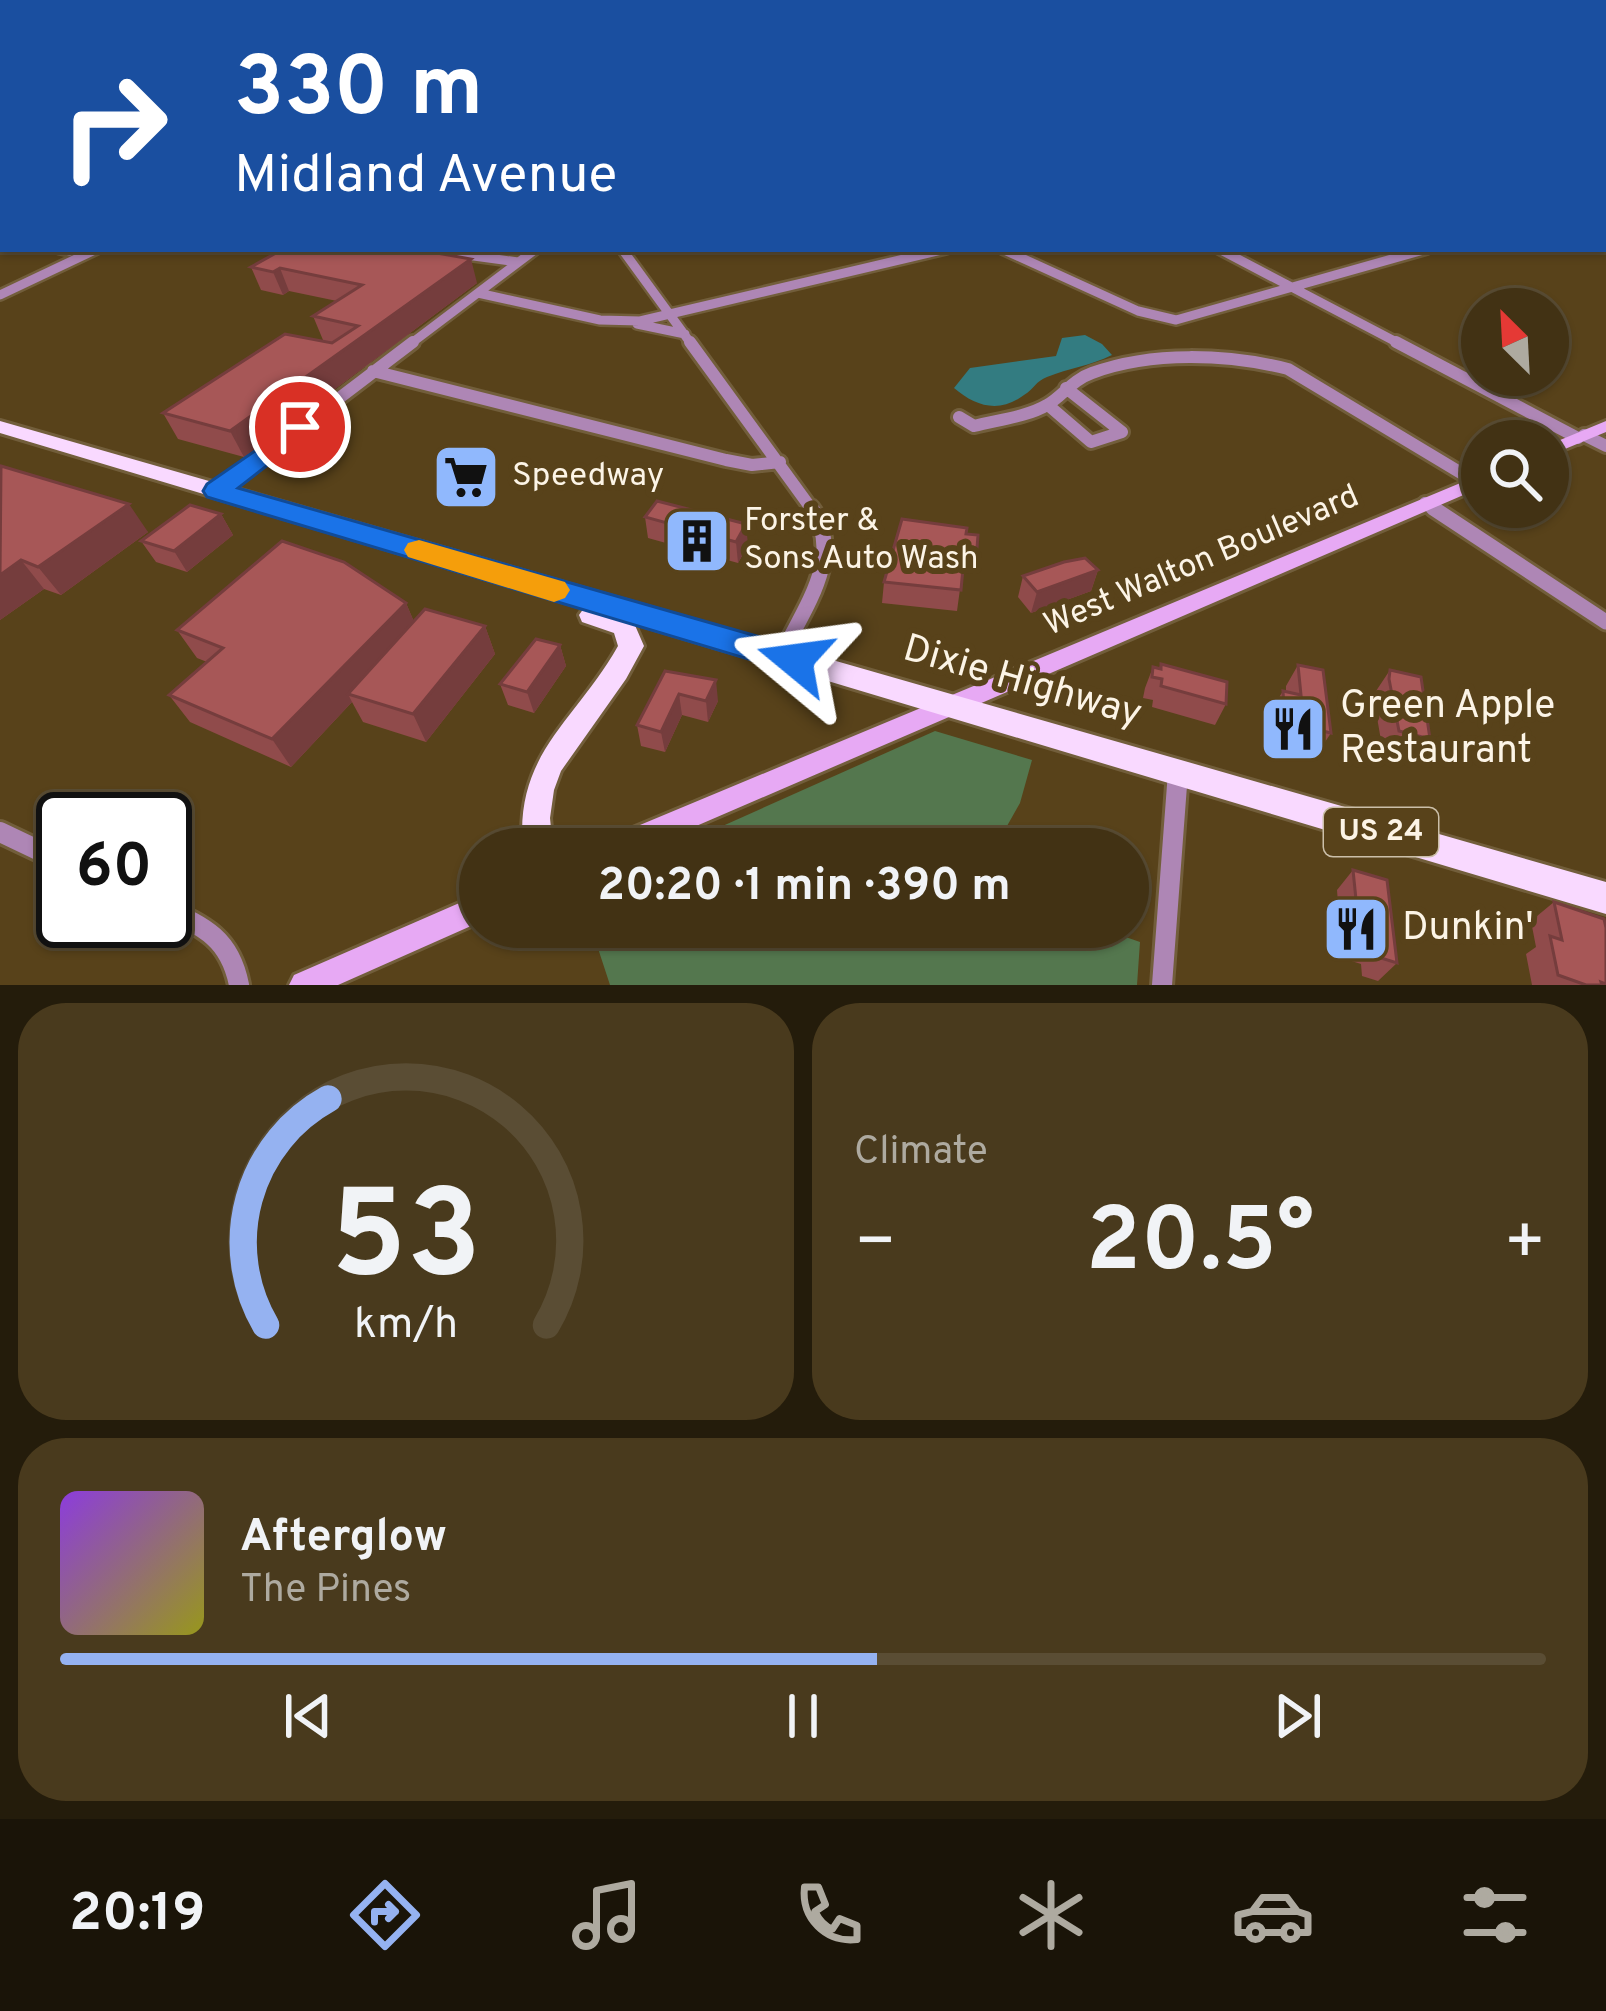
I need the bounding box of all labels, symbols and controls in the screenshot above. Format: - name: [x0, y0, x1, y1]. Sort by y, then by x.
- text: 330 m: [234, 39, 483, 145]
- icon: right: [36, 48, 192, 204]
- text: Midland Avenue: [234, 143, 617, 212]
- north arrow: [1461, 288, 1569, 396]
- map controls: [1461, 288, 1569, 528]
- pin: [249, 376, 351, 478]
- icon: arrive: [267, 394, 333, 460]
- button: search: [1461, 420, 1569, 528]
- supermarket icon: Speedway: [431, 442, 501, 512]
- place label: Speedway: [512, 456, 664, 498]
- street label: West Walton Boulevard: [1038, 477, 1366, 647]
- place label: Forster & Sons Auto Wash: [744, 501, 979, 581]
- building icon: Forster & Sons Auto Wash: [662, 506, 732, 576]
- position arrow: [732, 597, 858, 723]
- street label: Dixie Highway: [897, 626, 1147, 740]
- place label: Green Apple Restaurant: [1340, 683, 1555, 777]
- restaurant icon: Green Apple Restaurant: [1258, 694, 1328, 764]
- speed limit sign: 60: [36, 792, 192, 948]
- road number: US 24: [1324, 808, 1438, 856]
- text: 20:20 · 1 min · 390 m: [597, 859, 1011, 916]
- restaurant icon: Dunkin': [1321, 894, 1391, 964]
- place label: Dunkin': [1402, 905, 1534, 954]
- text: Climate: [854, 1129, 988, 1178]
- text: 53: [330, 1164, 482, 1322]
- text: 20.5°: [1086, 1189, 1314, 1302]
- text: −: [854, 1204, 897, 1287]
- text: +: [1503, 1204, 1546, 1287]
- text: km/h: [354, 1298, 458, 1352]
- text: Afterglow: [240, 1510, 447, 1567]
- text: The Pines: [240, 1567, 411, 1616]
- icon: previous: [275, 1683, 341, 1749]
- icon: pause: [770, 1683, 836, 1749]
- icon: next: [1265, 1683, 1331, 1749]
- icon: directions: [343, 1873, 427, 1957]
- icon: music: [565, 1873, 649, 1957]
- icon: phone: [787, 1873, 871, 1957]
- icon: climate: [1009, 1873, 1093, 1957]
- icon: car: [1231, 1873, 1315, 1957]
- icon: filters: [1453, 1873, 1537, 1957]
- text: 20:19: [69, 1881, 205, 1950]

